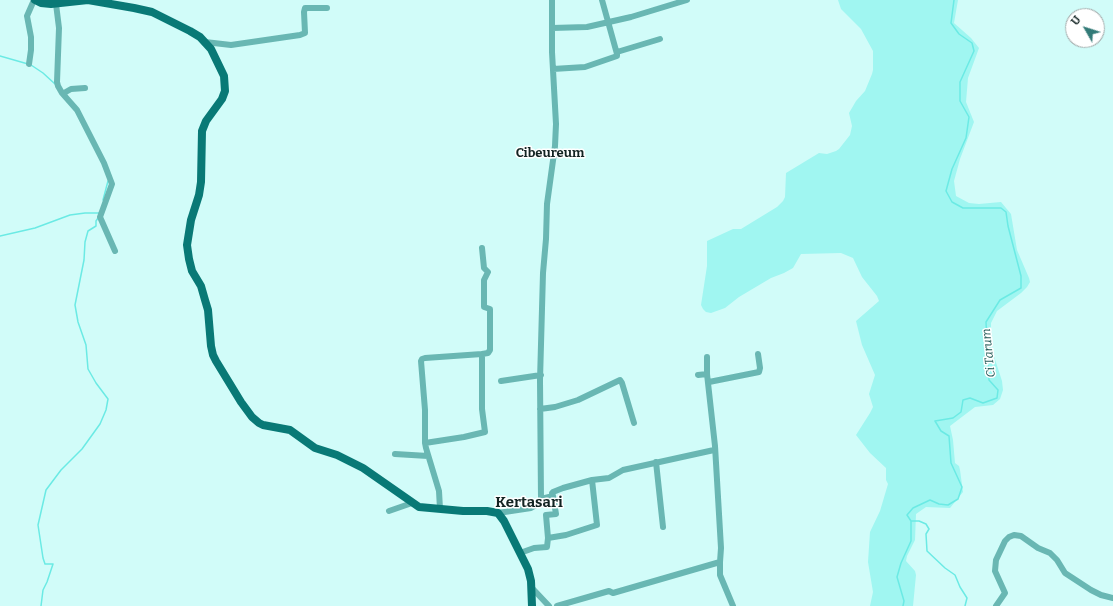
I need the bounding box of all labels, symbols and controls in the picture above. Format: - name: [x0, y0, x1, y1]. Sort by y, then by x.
- north arrow: [1065, 8, 1105, 48]
- text: U: [1068, 14, 1084, 28]
- district label: Cibeureum: [516, 145, 584, 161]
- water label: Ci Tarum: [979, 328, 999, 378]
- district label: Kertasari: [495, 494, 563, 512]

